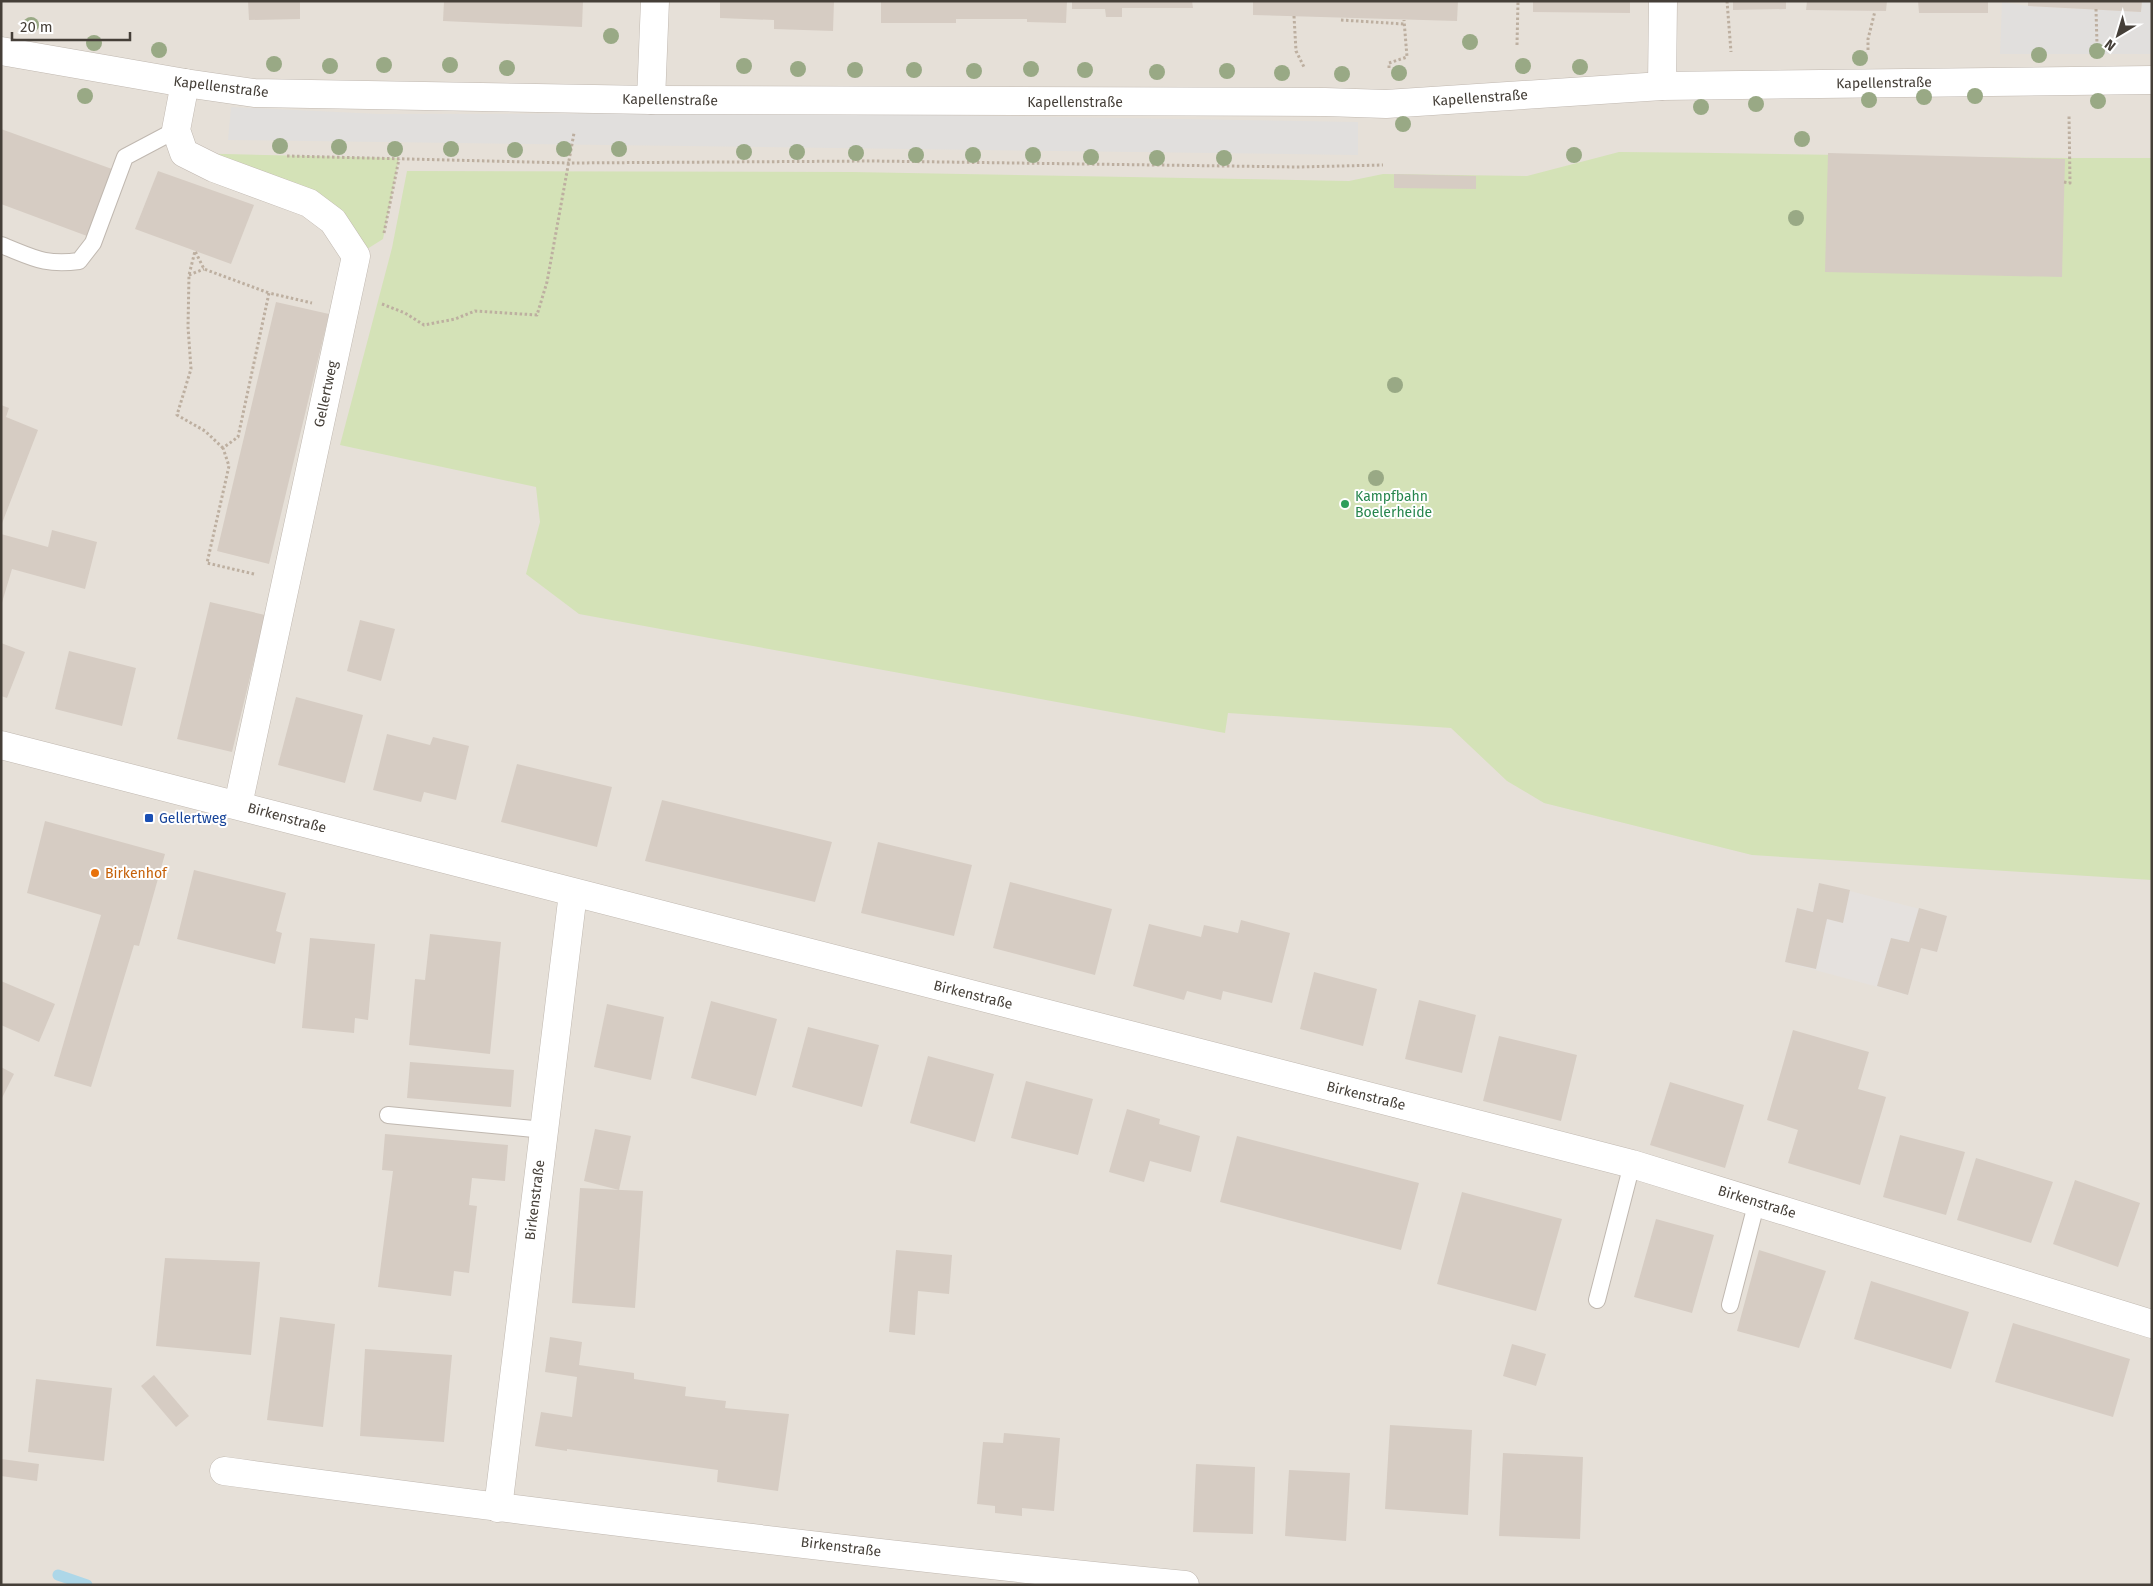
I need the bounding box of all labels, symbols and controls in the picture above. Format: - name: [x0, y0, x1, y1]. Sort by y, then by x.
- scale bar: [12, 10, 130, 42]
- north arrow: [2093, 10, 2143, 60]
- text: 20 m: [20, 18, 53, 36]
- text: N: [2101, 35, 2119, 54]
- street label: Kapellenstraße: [172, 73, 270, 101]
- street label: Kapellenstraße: [1836, 74, 1932, 92]
- street label: Kapellenstraße: [1432, 86, 1528, 110]
- street label: Kapellenstraße: [622, 91, 718, 109]
- street label: Kapellenstraße: [1027, 94, 1123, 111]
- street label: Gellertweg: [311, 358, 341, 429]
- place label: Kampfbahn Boelerheide: [1355, 488, 1432, 521]
- marker: Kampfbahn Boelerheide: [1339, 498, 1351, 510]
- street label: Birkenstraße: [246, 799, 328, 837]
- place label: Gellertweg: [159, 810, 227, 827]
- marker: Gellertweg: [143, 812, 155, 824]
- place label: Birkenhof: [105, 865, 168, 882]
- marker: Birkenhof: [89, 867, 101, 879]
- street label: Birkenstraße: [932, 977, 1014, 1013]
- street label: Birkenstraße: [1325, 1078, 1407, 1114]
- street label: Birkenstraße: [522, 1159, 548, 1241]
- street label: Birkenstraße: [1716, 1182, 1798, 1222]
- street label: Birkenstraße: [800, 1534, 882, 1560]

